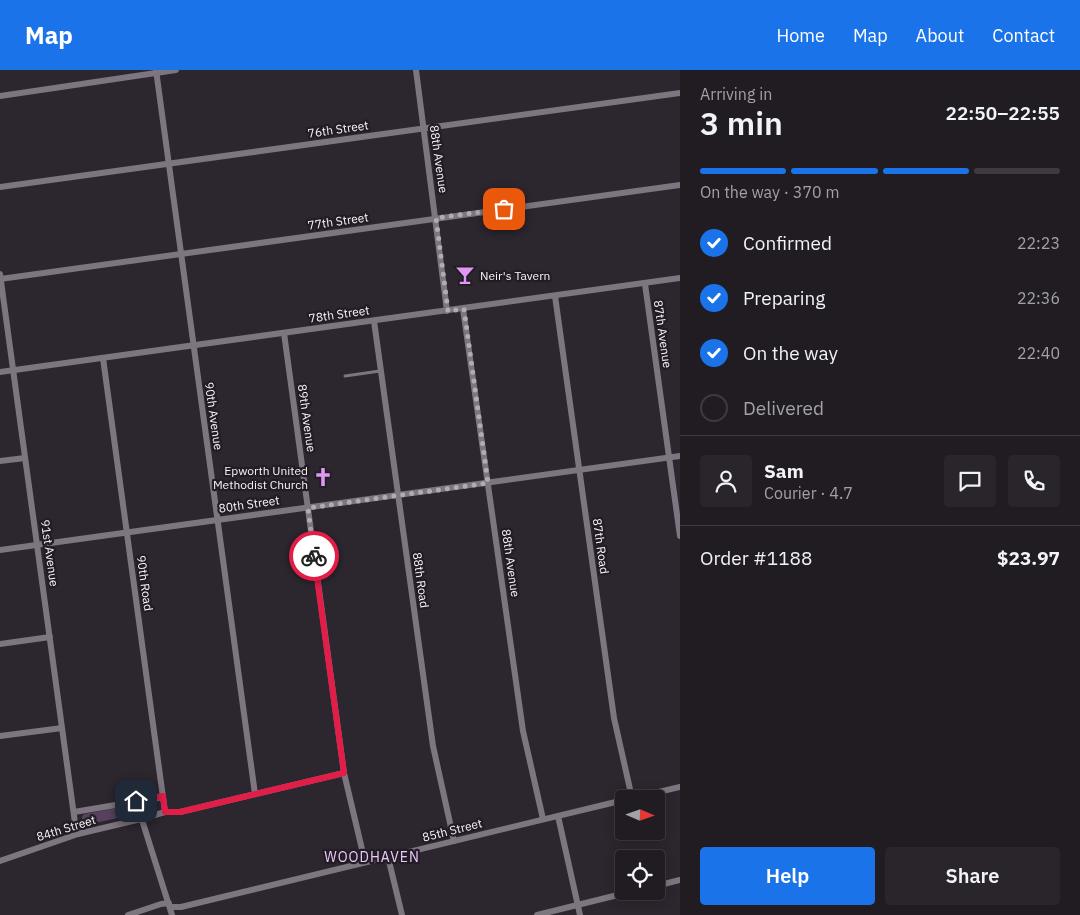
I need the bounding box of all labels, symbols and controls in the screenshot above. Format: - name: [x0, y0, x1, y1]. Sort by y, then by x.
- text: Map: [25, 19, 73, 51]
- text: Home: [777, 24, 825, 47]
- text: Map: [853, 24, 888, 47]
- text: About: [916, 24, 964, 47]
- text: Contact: [992, 24, 1055, 47]
- text: Arriving in: [700, 84, 772, 104]
- text: 22:50–22:55: [946, 101, 1060, 125]
- text: 3 min: [700, 102, 783, 144]
- street label: 76th Street: [307, 117, 369, 141]
- street label: 88th Avenue: [427, 124, 451, 194]
- text: On the way · 370 m: [700, 182, 839, 202]
- pin: [483, 188, 525, 230]
- icon: bag: [490, 195, 518, 223]
- street label: 77th Street: [307, 209, 369, 233]
- icon: check: [700, 229, 728, 257]
- text: Confirmed: [743, 231, 832, 255]
- text: 22:23: [1017, 233, 1060, 253]
- bar icon: Neir's Tavern: [454, 264, 476, 286]
- place label: Neir's Tavern: [480, 268, 550, 283]
- icon: check: [700, 284, 728, 312]
- text: Preparing: [743, 286, 825, 310]
- text: 22:36: [1017, 288, 1060, 308]
- street label: 87th Avenue: [651, 299, 675, 369]
- street label: 78th Street: [308, 302, 370, 326]
- icon: check: [700, 339, 728, 367]
- text: On the way: [743, 341, 838, 365]
- text: 22:40: [1017, 343, 1060, 363]
- street label: 90th Avenue: [202, 381, 226, 451]
- street label: 89th Avenue: [295, 383, 319, 453]
- text: Delivered: [743, 396, 824, 420]
- button: person: [700, 455, 752, 507]
- button: chat: [944, 455, 996, 507]
- button: phone: [1008, 455, 1060, 507]
- text: Sam: [764, 459, 804, 483]
- place label: Epworth United Methodist Church: [213, 463, 308, 492]
- church icon: Epworth United Methodist Church: [312, 466, 334, 488]
- text: Courier · 4.7: [764, 483, 853, 503]
- street label: 80th Street: [218, 492, 280, 516]
- street label: 87th Road: [590, 517, 612, 575]
- street label: 91st Avenue: [38, 519, 62, 588]
- street label: 88th Avenue: [499, 528, 523, 598]
- courier: [289, 531, 339, 581]
- icon: bike: [300, 542, 328, 570]
- text: Order #1188: [700, 546, 812, 570]
- text: $23.97: [997, 546, 1060, 570]
- street label: 88th Road: [410, 551, 432, 609]
- street label: 90th Road: [134, 554, 156, 612]
- pin: [115, 780, 157, 822]
- icon: home: [122, 787, 150, 815]
- north arrow: [615, 790, 665, 840]
- map controls: [615, 790, 665, 900]
- street label: 84th Street: [35, 812, 97, 844]
- street label: 85th Street: [421, 815, 483, 845]
- button: Help: [700, 847, 875, 905]
- button: Share: [885, 847, 1060, 905]
- district label: WOODHAVEN: [324, 848, 420, 866]
- button: locate: [615, 850, 665, 900]

